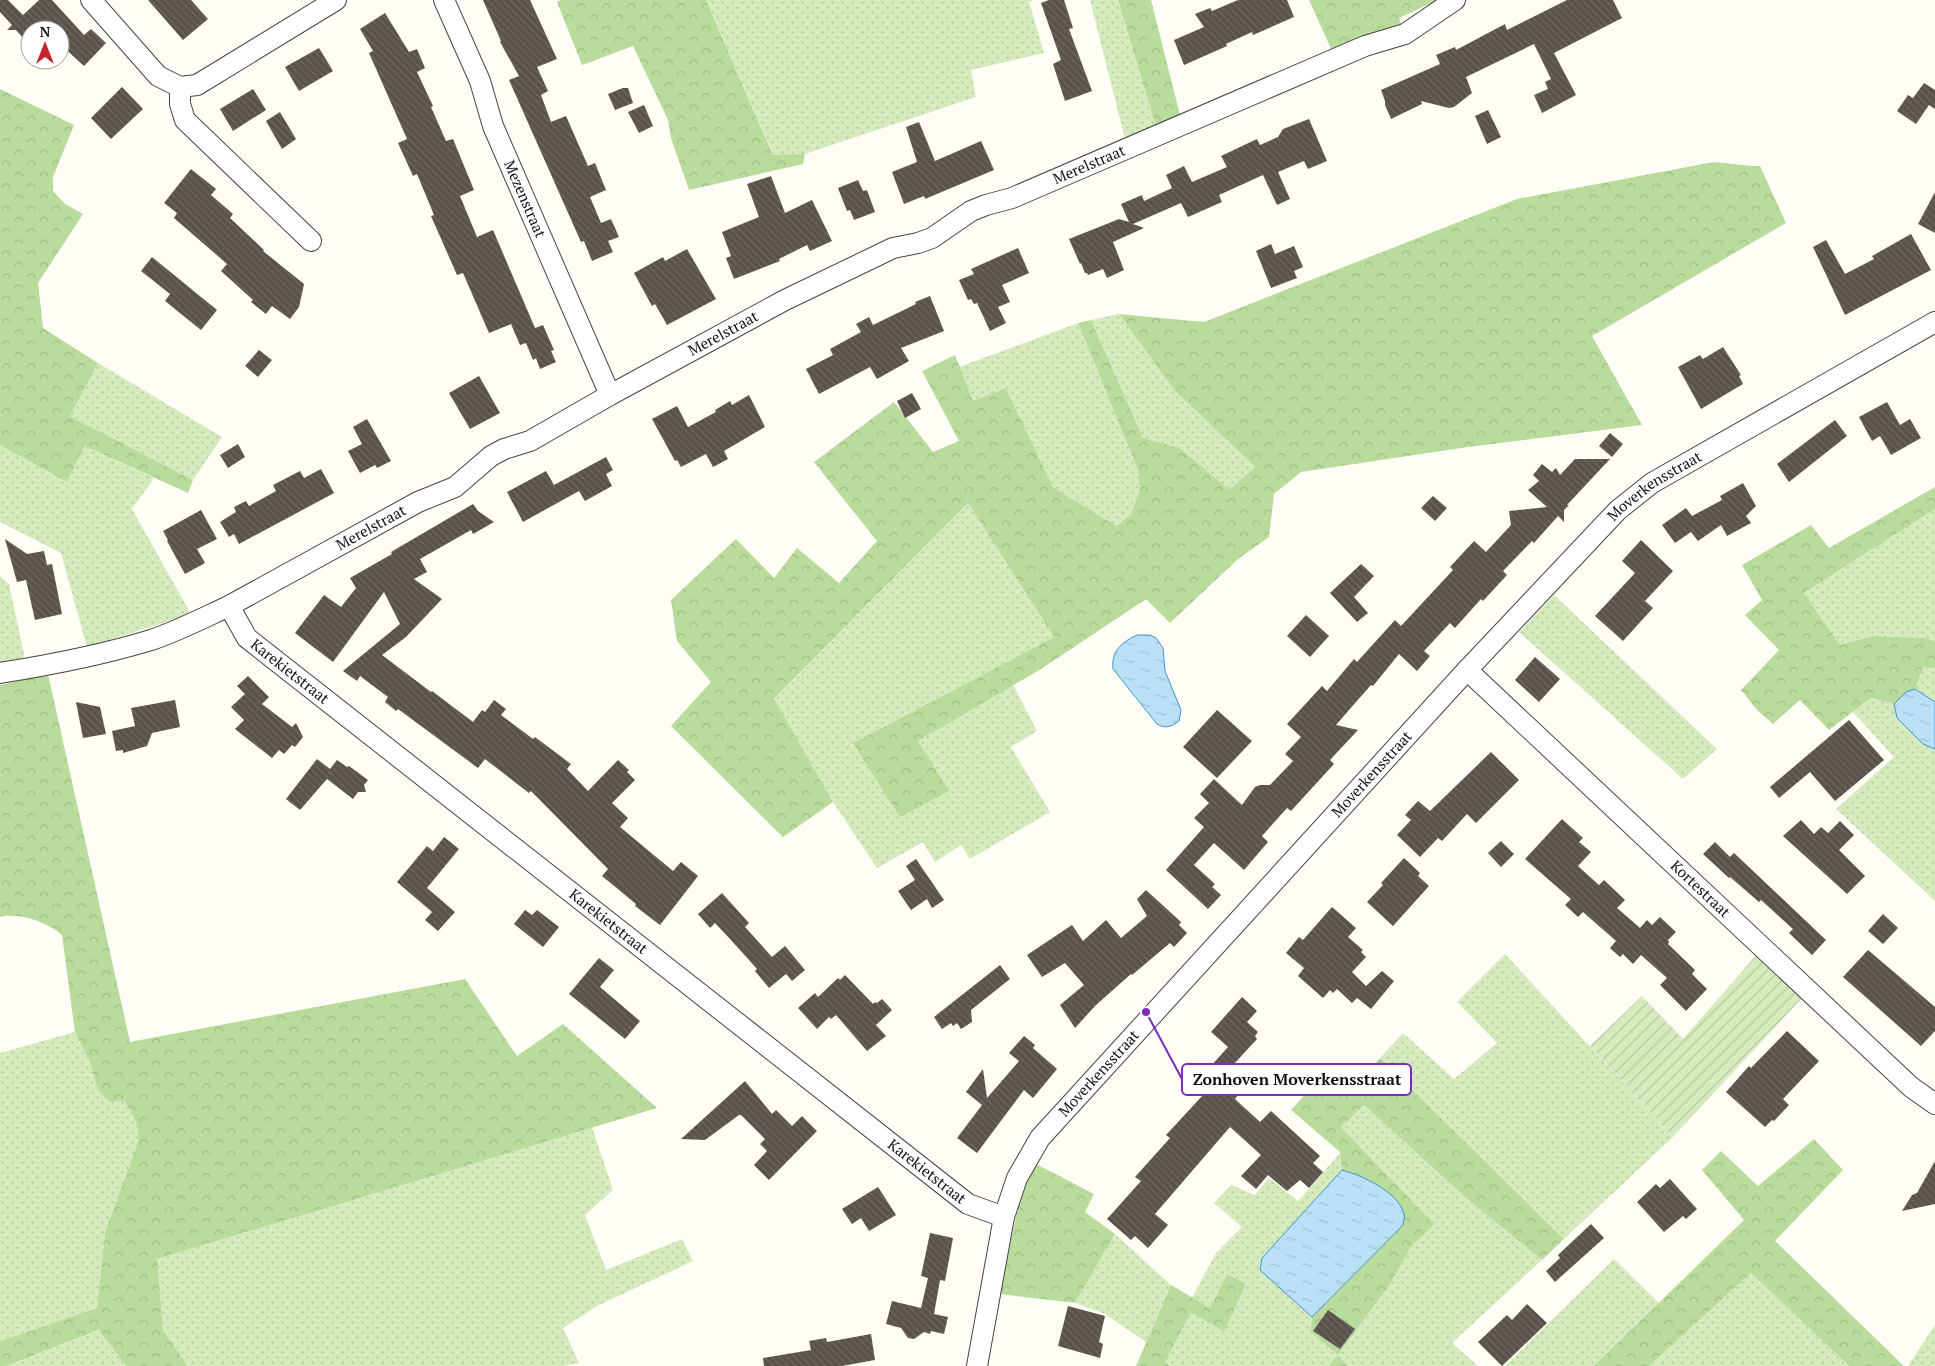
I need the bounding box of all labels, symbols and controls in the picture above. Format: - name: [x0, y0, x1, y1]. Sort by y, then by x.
- north arrow: [20, 20, 70, 70]
- text: N: [40, 22, 51, 41]
- street label: Merelstraat: [1049, 139, 1128, 188]
- street label: Mezenstraat: [500, 157, 551, 241]
- street label: Merelstraat: [684, 305, 762, 360]
- street label: Moverkensstraat: [1602, 446, 1705, 525]
- street label: Merelstraat: [332, 499, 410, 554]
- street label: Karekietstraat: [247, 634, 334, 708]
- street label: Moverkensstraat: [1326, 726, 1416, 821]
- street label: Kortestraat: [1667, 855, 1735, 922]
- street label: Karekietstraat: [566, 884, 653, 958]
- street label: Moverkensstraat: [1053, 1025, 1143, 1120]
- callout: Zonhoven Moverkensstraat: [1182, 1064, 1411, 1095]
- text: Zonhoven Moverkensstraat: [1193, 1068, 1402, 1090]
- street label: Karekietstraat: [884, 1134, 971, 1208]

